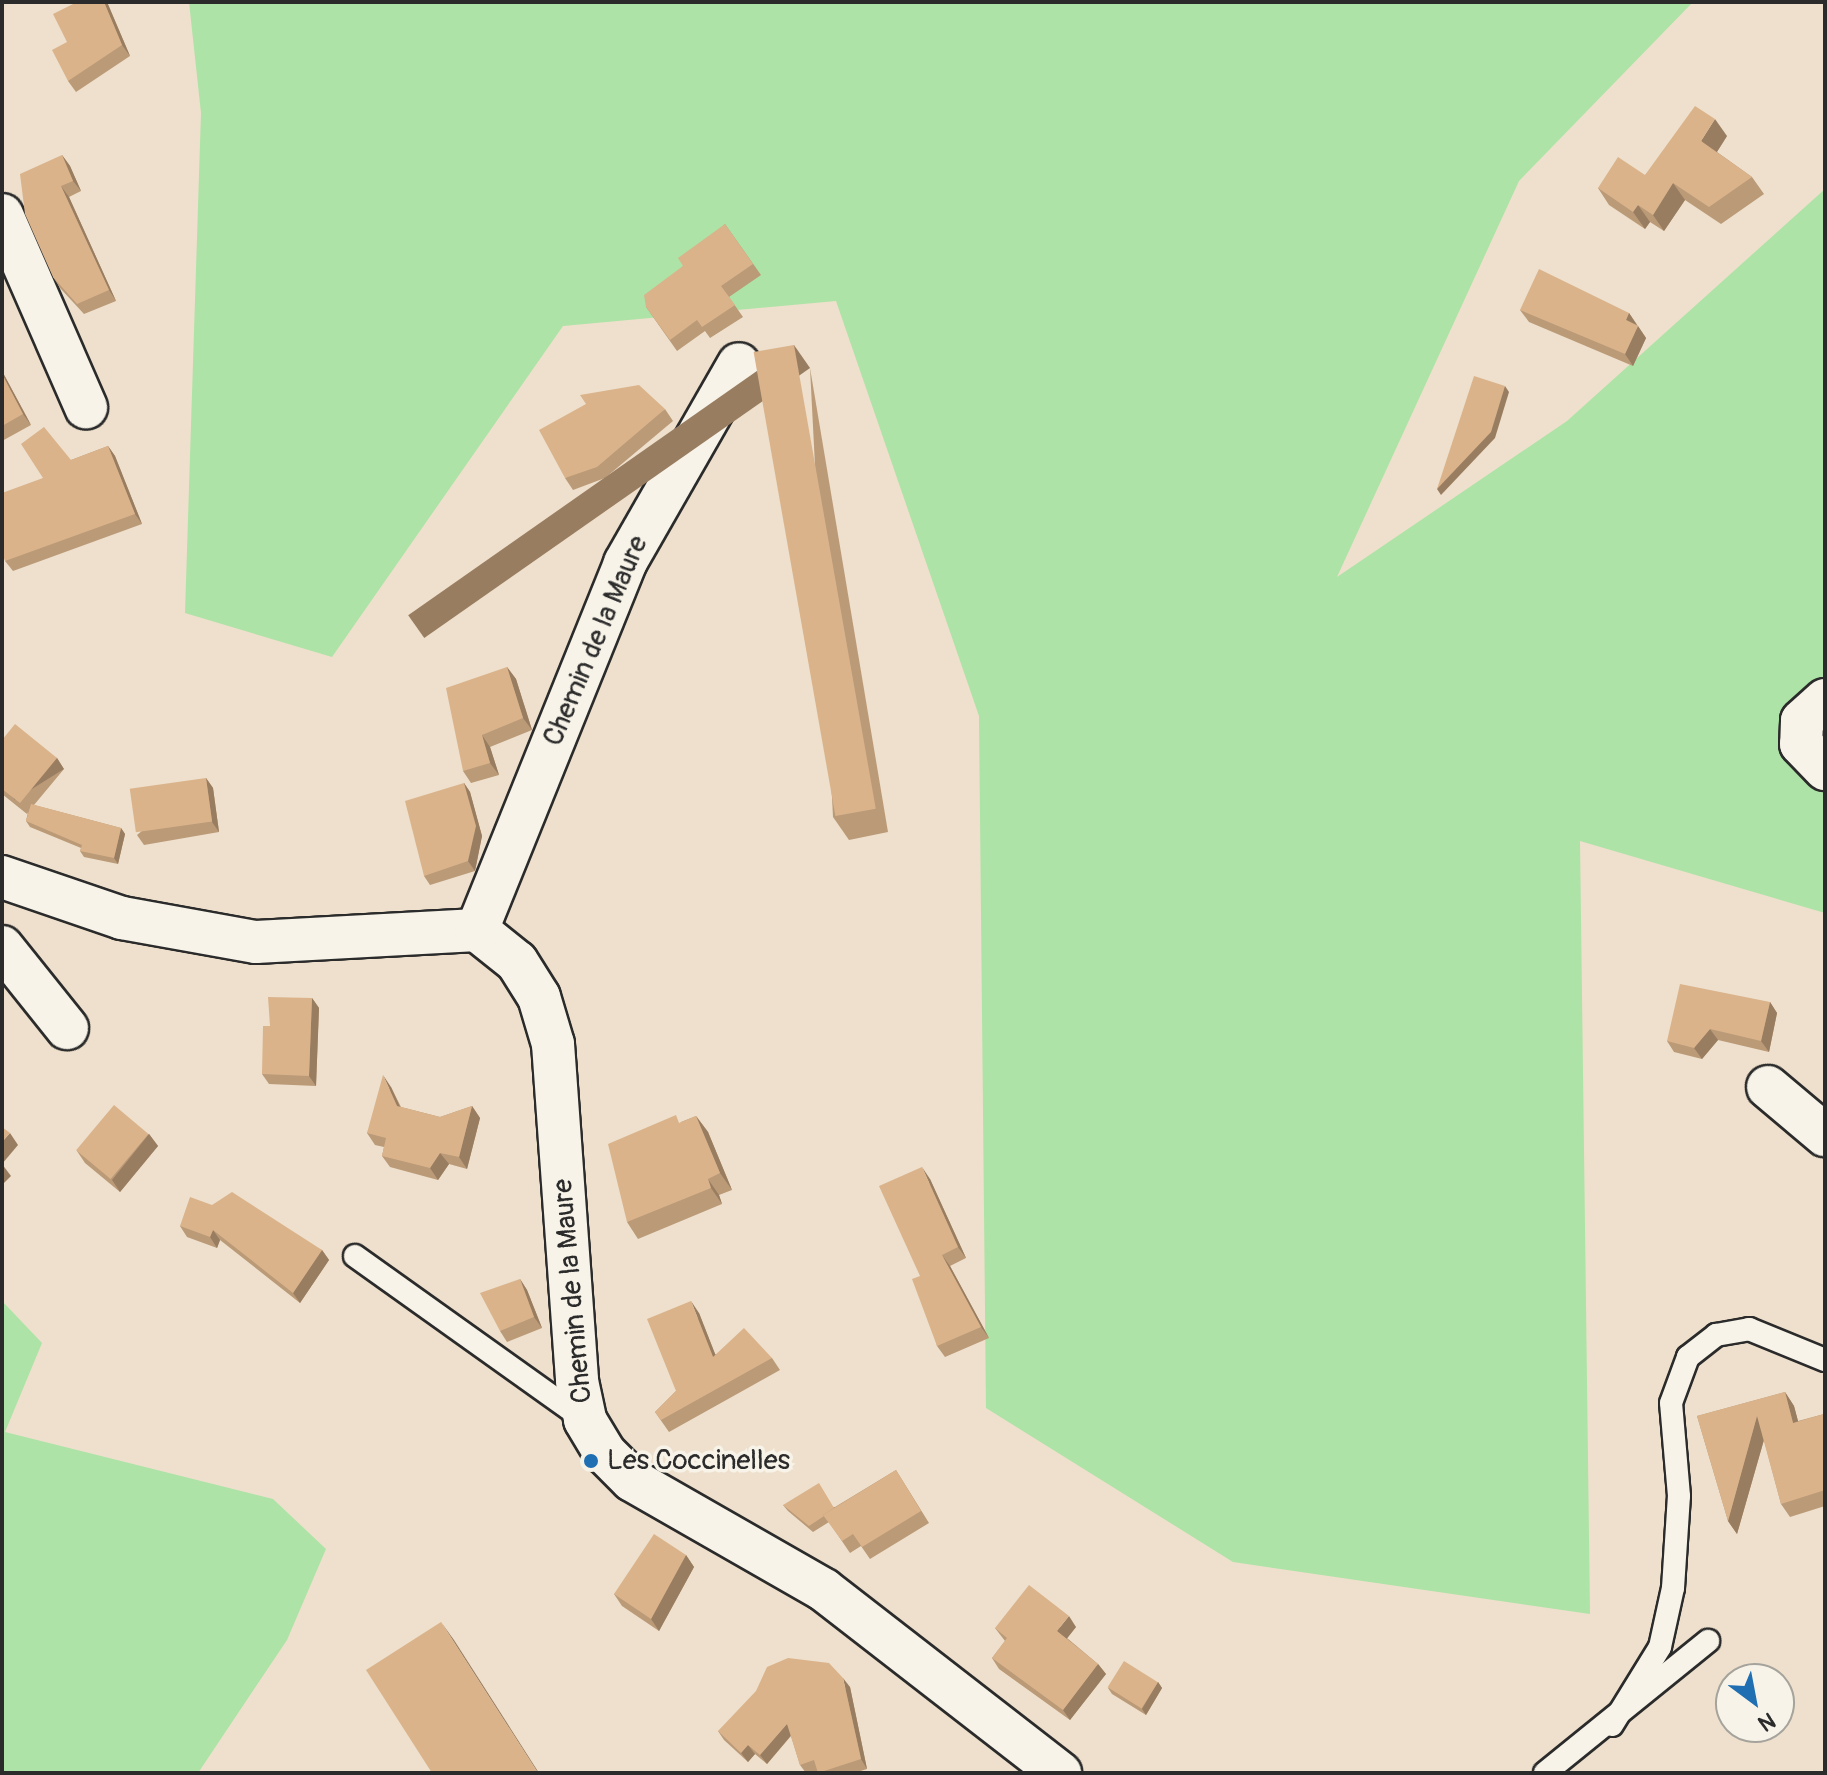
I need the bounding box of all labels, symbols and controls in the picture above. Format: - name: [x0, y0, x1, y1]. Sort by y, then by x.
- street label: Chemin de la Maure: [537, 531, 655, 751]
- street label: Chemin de la Maure: [546, 1177, 600, 1405]
- place label: Les Coccinelles: [607, 1444, 790, 1478]
- marker: Les Coccinelles: [582, 1452, 600, 1470]
- north arrow: [1715, 1663, 1795, 1743]
- text: N: [1753, 1706, 1780, 1737]

